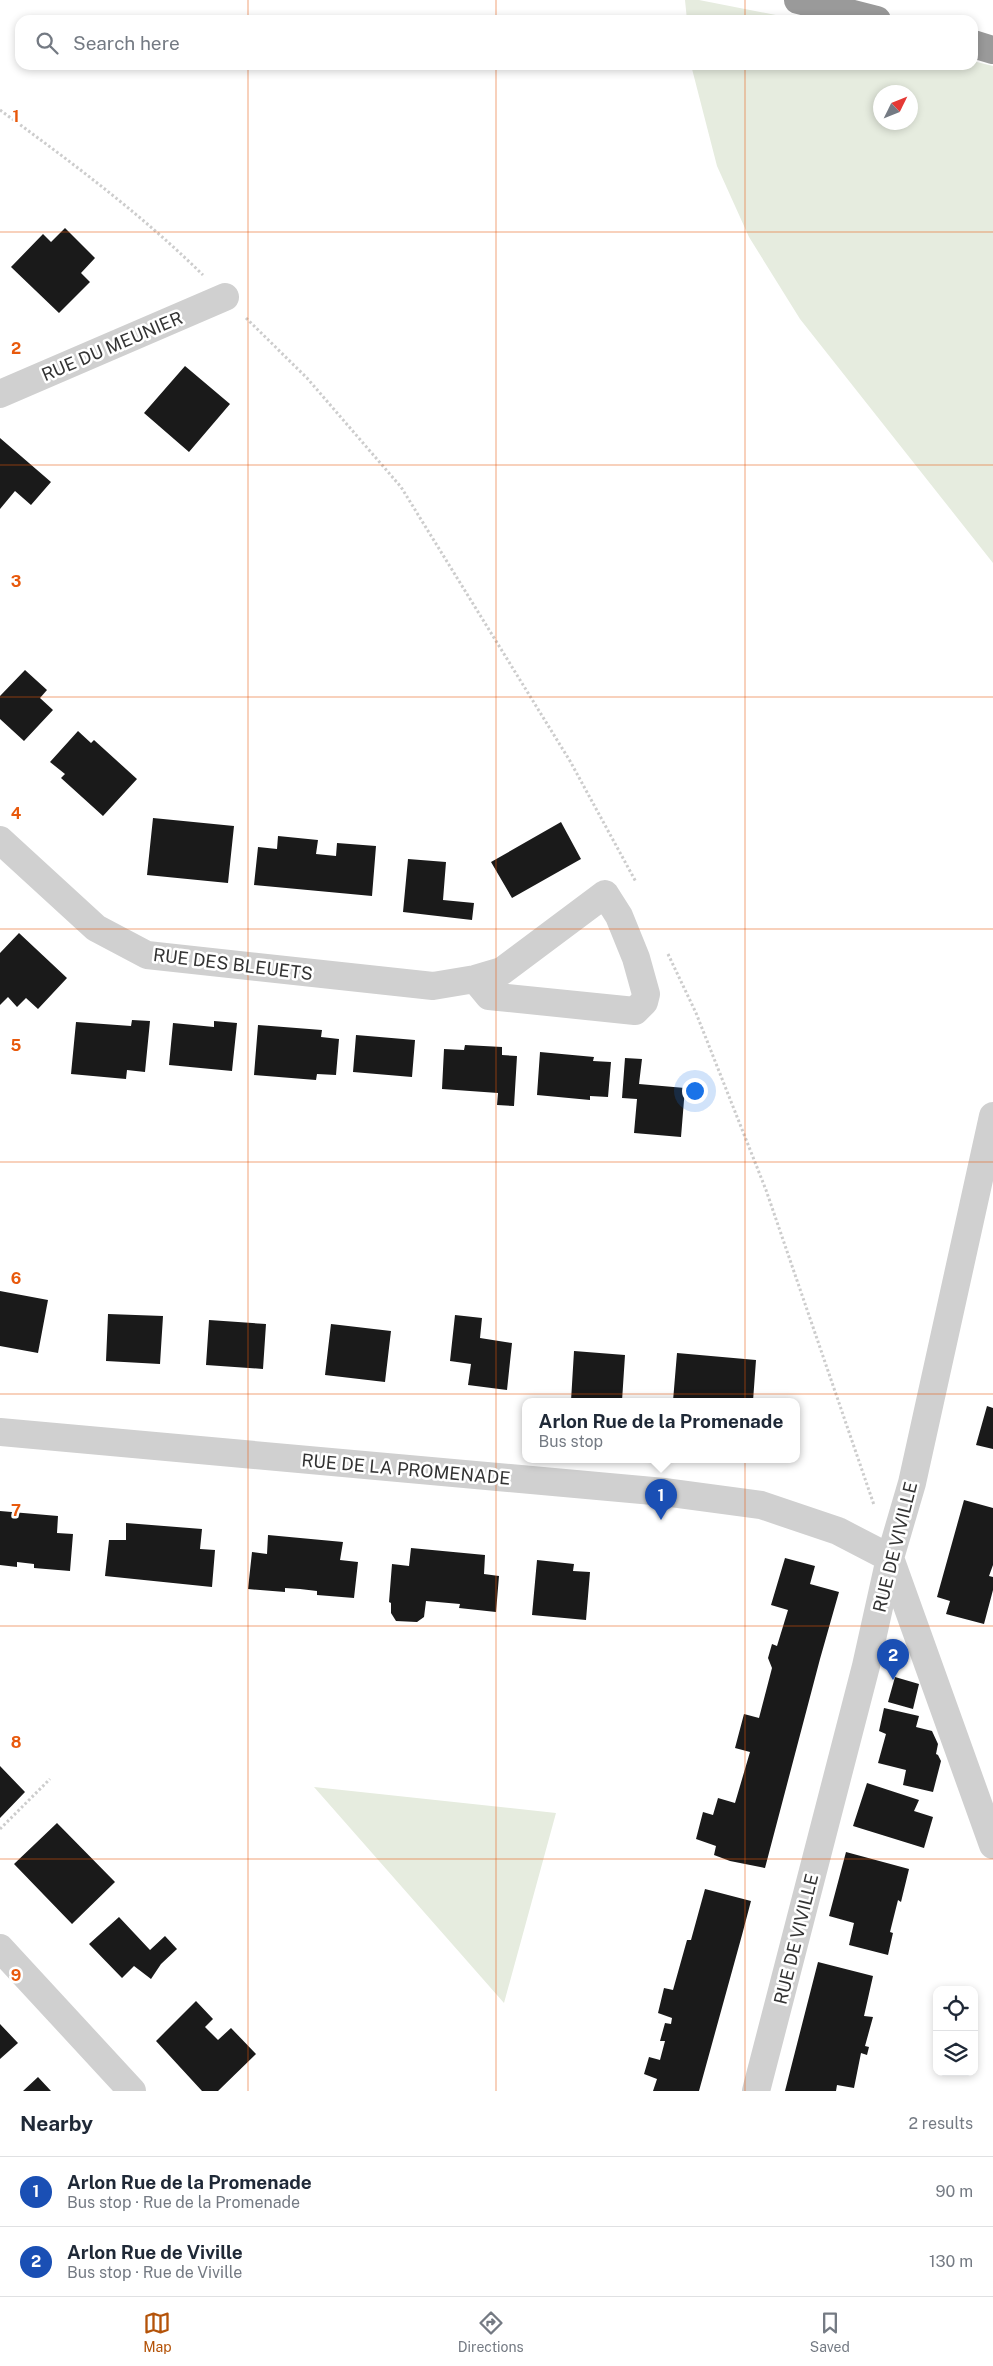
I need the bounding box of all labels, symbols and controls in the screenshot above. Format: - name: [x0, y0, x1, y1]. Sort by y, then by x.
- search box: [15, 15, 978, 70]
- icon: search: [33, 29, 61, 57]
- text: Search here: [73, 32, 180, 54]
- north arrow: [873, 85, 918, 130]
- text: 1: [13, 107, 19, 126]
- street label: RUE DU MEUNIER: [38, 307, 186, 385]
- text: 2: [11, 339, 21, 358]
- text: 3: [11, 572, 21, 591]
- text: 4: [11, 804, 22, 823]
- street label: RUE DES BLEUETS: [152, 944, 314, 984]
- text: 5: [11, 1036, 22, 1055]
- your location: [682, 1078, 708, 1104]
- text: 6: [11, 1269, 21, 1288]
- popup: [522, 1398, 800, 1463]
- text: Arlon Rue de la Promenade: [539, 1410, 783, 1432]
- text: Bus stop: [539, 1432, 603, 1451]
- street label: RUE DE LA PROMENADE: [301, 1449, 511, 1489]
- pin: 1: [645, 1479, 677, 1520]
- street label: RUE DE VIVILLE: [869, 1479, 921, 1615]
- text: 7: [11, 1501, 21, 1520]
- pin: 2: [877, 1639, 909, 1680]
- text: 8: [11, 1733, 22, 1752]
- street label: RUE DE VIVILLE: [770, 1871, 822, 2007]
- text: 9: [11, 1966, 21, 1985]
- map controls: [933, 1986, 978, 2076]
- button: locate: [933, 1986, 978, 2031]
- button: layers: [933, 2031, 978, 2076]
- text: Nearby: [20, 2111, 93, 2136]
- text: 2 results: [908, 2114, 973, 2133]
- text: Arlon Rue de la Promenade: [67, 2171, 312, 2193]
- text: 1: [33, 2182, 39, 2201]
- text: 90 m: [936, 2182, 973, 2201]
- text: Bus stop · Rue de la Promenade: [67, 2193, 300, 2212]
- text: Arlon Rue de Viville: [67, 2241, 243, 2263]
- text: 2: [31, 2252, 41, 2271]
- text: 130 m: [929, 2252, 973, 2271]
- text: Bus stop · Rue de Viville: [67, 2263, 242, 2282]
- tab: Map: [143, 2309, 172, 2355]
- tab: Directions: [458, 2309, 524, 2355]
- tab: Saved: [810, 2309, 850, 2355]

